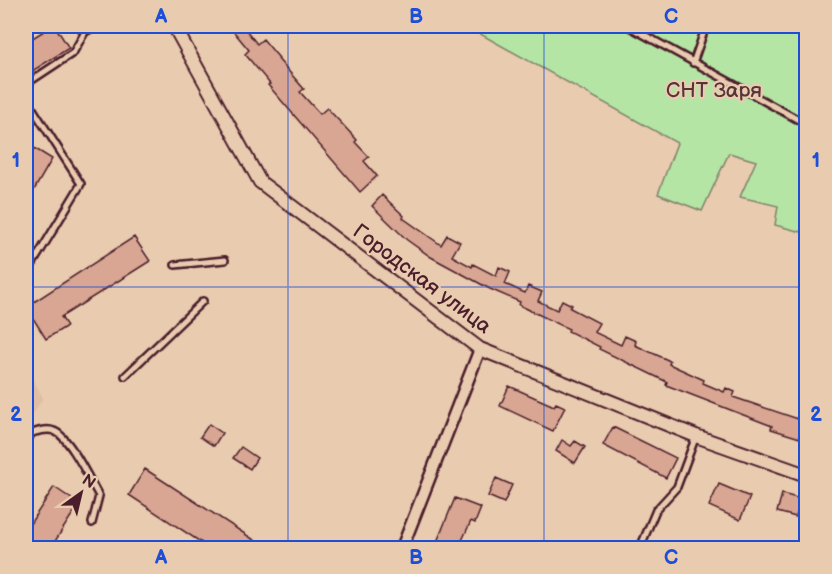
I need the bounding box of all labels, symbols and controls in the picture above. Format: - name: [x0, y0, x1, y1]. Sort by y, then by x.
- text: A: [154, 5, 168, 29]
- text: B: [409, 5, 423, 29]
- text: C: [664, 5, 678, 29]
- park label: СНТ Заря: [666, 78, 762, 103]
- text: 1: [12, 149, 20, 173]
- text: 1: [812, 149, 820, 173]
- street label: Городская улица: [348, 219, 496, 339]
- text: 2: [10, 403, 22, 427]
- text: 2: [810, 403, 822, 427]
- north arrow: [51, 463, 111, 523]
- text: N: [78, 471, 99, 493]
- text: A: [154, 546, 168, 570]
- text: B: [409, 546, 423, 570]
- text: C: [664, 546, 678, 570]

